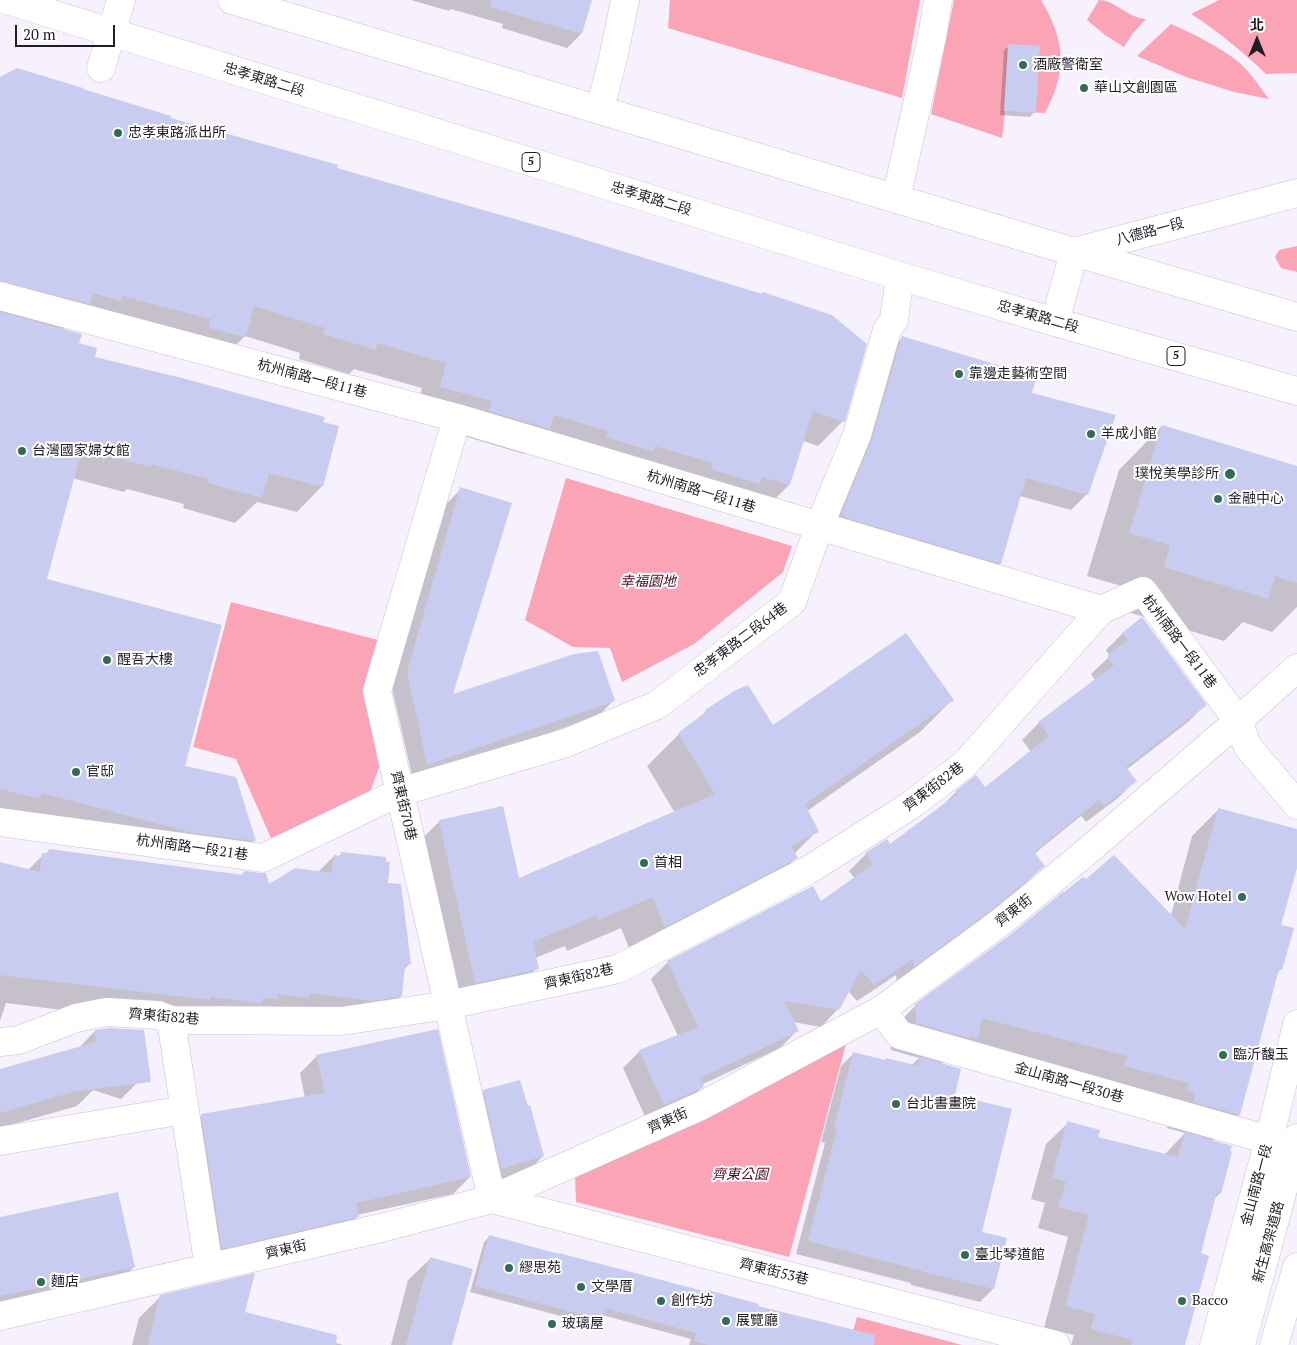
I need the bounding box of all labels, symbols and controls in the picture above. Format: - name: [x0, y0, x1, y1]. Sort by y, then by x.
- scale bar: [18, 15, 118, 47]
- north arrow: [1232, 15, 1282, 65]
- text: 北: [1250, 15, 1264, 34]
- text: 20 m: [23, 24, 56, 44]
- place label: 酒廠警衛室: [1033, 57, 1103, 73]
- marker: 酒廠警衛室: [1017, 59, 1029, 71]
- street label: 忠孝東路二段: [221, 60, 307, 100]
- place label: 華山文創園區: [1094, 80, 1178, 96]
- marker: 華山文創園區: [1078, 82, 1090, 94]
- place label: 忠孝東路派出所: [128, 125, 226, 141]
- marker: 忠孝東路派出所: [112, 127, 124, 139]
- road number: 5: [522, 152, 540, 172]
- street label: 忠孝東路二段: [608, 179, 694, 219]
- street label: 八德路一段: [1114, 215, 1186, 249]
- street label: 忠孝東路二段: [995, 297, 1081, 337]
- road number: 5: [1167, 346, 1185, 366]
- street label: 杭州南路一段11巷: [255, 356, 369, 402]
- place label: 靠邊走藝術空間: [969, 366, 1067, 382]
- marker: 靠邊走藝術空間: [953, 368, 965, 380]
- place label: 羊成小館: [1101, 426, 1157, 442]
- marker: 羊成小館: [1085, 428, 1097, 440]
- place label: 台灣國家婦女館: [32, 443, 130, 459]
- marker: 台灣國家婦女館: [16, 445, 28, 457]
- place label: 璞悅美學診所: [1135, 466, 1219, 482]
- street label: 杭州南路一段11巷: [645, 467, 757, 517]
- marker: 璞悅美學診所: [1223, 467, 1237, 481]
- place label: 金融中心: [1228, 491, 1284, 507]
- marker: 金融中心: [1212, 493, 1224, 505]
- park label: 幸福園地: [620, 574, 676, 590]
- street label: 杭州南路一段11巷: [1138, 592, 1220, 692]
- street label: 忠孝東路二段64巷: [691, 599, 791, 681]
- place label: 醒吾大樓: [117, 652, 173, 668]
- marker: 醒吾大樓: [101, 654, 113, 666]
- street label: 齊東街82巷: [901, 759, 967, 815]
- place label: 官邸: [86, 764, 114, 780]
- marker: 官邸: [70, 766, 82, 778]
- street label: 齊東街70巷: [387, 770, 419, 842]
- street label: 杭州南路一段21巷: [135, 832, 249, 864]
- place label: 首相: [654, 855, 682, 871]
- marker: 首相: [638, 857, 650, 869]
- place label: Wow Hotel: [1164, 889, 1232, 905]
- street label: 齊東街: [992, 891, 1036, 931]
- marker: Wow Hotel: [1236, 891, 1248, 903]
- street label: 齊東街82巷: [543, 961, 615, 993]
- street label: 齊東街82巷: [128, 1006, 200, 1028]
- place label: 臨沂馥玉: [1233, 1047, 1289, 1063]
- marker: 臨沂馥玉: [1217, 1049, 1229, 1061]
- street label: 金山南路一段30巷: [1012, 1059, 1126, 1107]
- place label: 台北書畫院: [906, 1096, 976, 1112]
- marker: 台北書畫院: [890, 1098, 902, 1110]
- street label: 齊東街: [645, 1105, 691, 1137]
- street label: 金山南路一段: [1238, 1142, 1276, 1228]
- park label: 齊東公園: [712, 1167, 768, 1183]
- street label: 新生高架道路: [1250, 1199, 1288, 1285]
- street label: 齊東街: [264, 1237, 308, 1263]
- place label: 臺北琴道館: [975, 1247, 1045, 1263]
- marker: 臺北琴道館: [959, 1249, 971, 1261]
- street label: 齊東街53巷: [738, 1255, 810, 1289]
- place label: 繆思苑: [519, 1260, 561, 1276]
- marker: 繆思苑: [503, 1262, 515, 1274]
- place label: 麵店: [51, 1274, 79, 1290]
- marker: 麵店: [35, 1276, 47, 1288]
- place label: 文學厝: [591, 1279, 633, 1295]
- marker: 文學厝: [575, 1281, 587, 1293]
- place label: 創作坊: [671, 1293, 713, 1309]
- place label: Bacco: [1192, 1293, 1228, 1309]
- marker: 創作坊: [655, 1295, 667, 1307]
- marker: Bacco: [1176, 1295, 1188, 1307]
- place label: 展覽廳: [736, 1313, 778, 1329]
- marker: 展覽廳: [720, 1315, 732, 1327]
- place label: 玻璃屋: [562, 1316, 604, 1332]
- marker: 玻璃屋: [546, 1318, 558, 1330]

